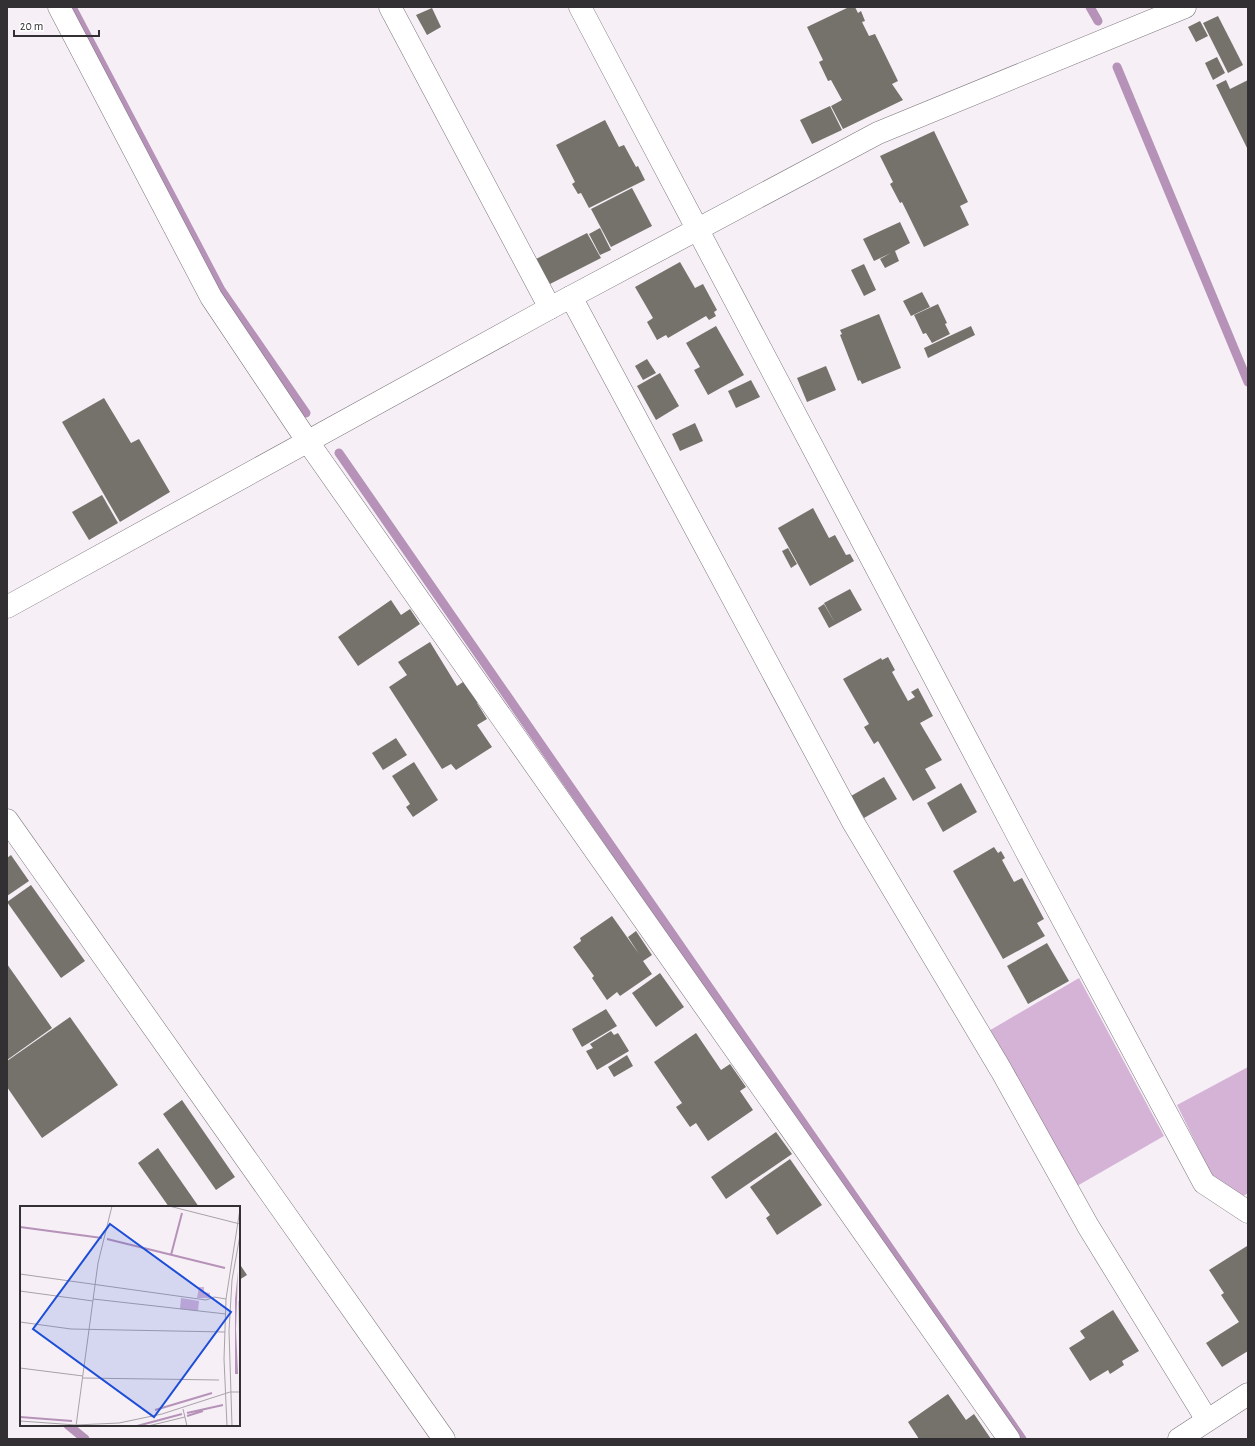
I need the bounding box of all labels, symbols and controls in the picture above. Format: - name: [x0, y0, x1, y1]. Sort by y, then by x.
- scale bar: [14, 12, 99, 38]
- text: 20 m: [20, 20, 43, 32]
- inset map: [20, 1206, 240, 1426]

